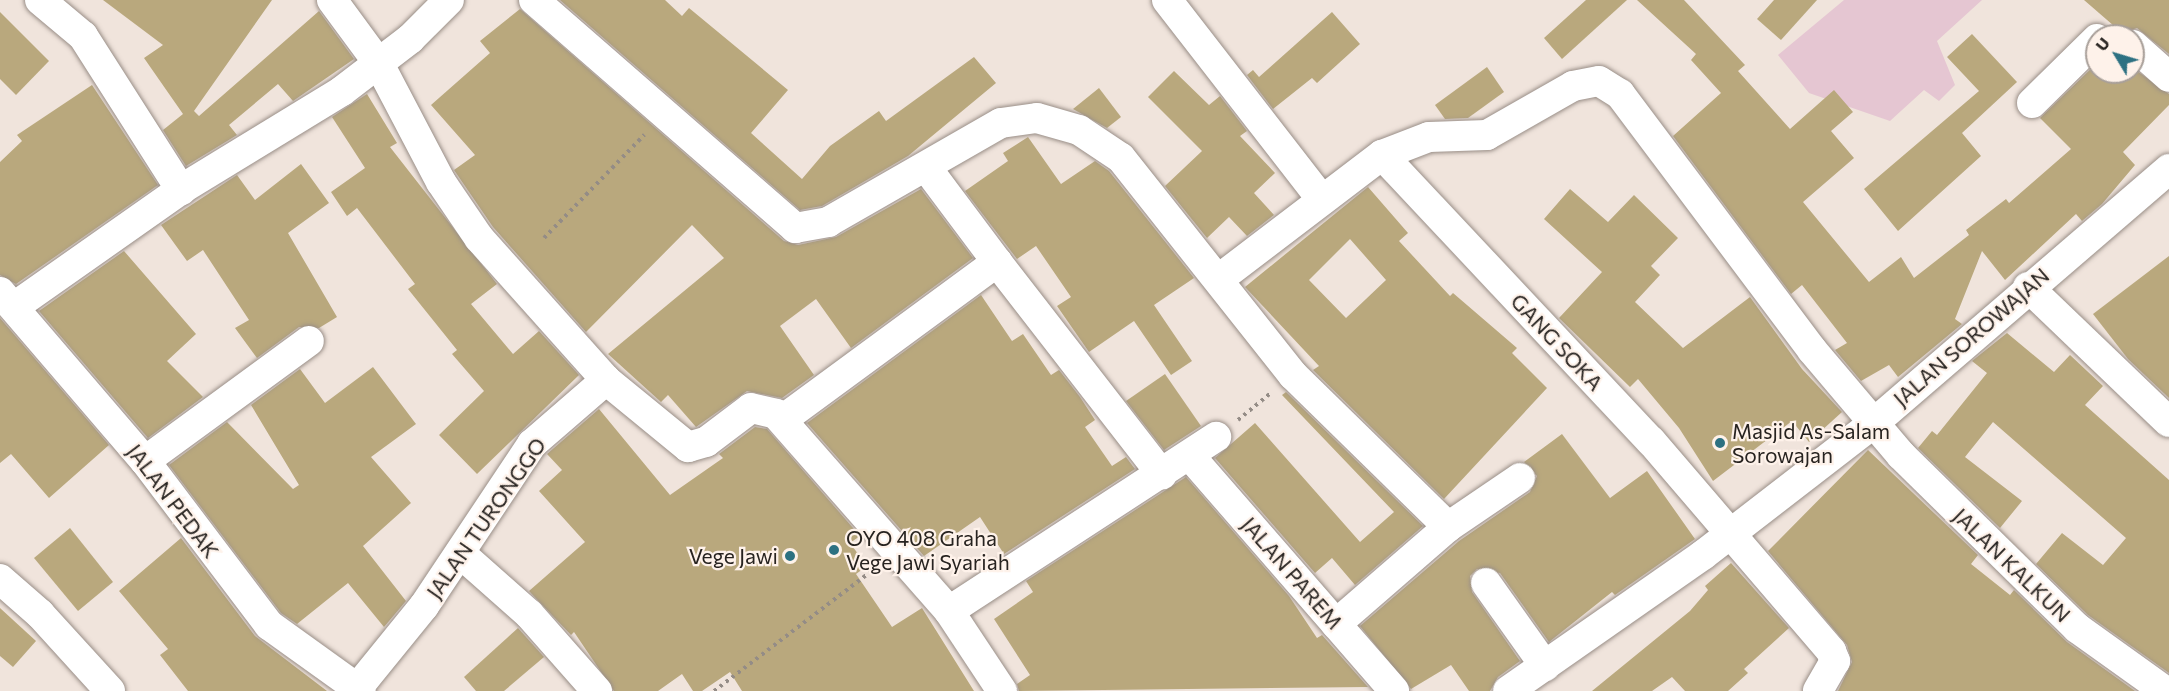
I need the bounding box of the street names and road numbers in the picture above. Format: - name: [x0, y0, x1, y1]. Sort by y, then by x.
- street label: JALAN SOROWAJAN: [1888, 263, 2054, 411]
- street label: GANG SOKA: [1506, 288, 1608, 396]
- street label: JALAN TURONGGO: [421, 433, 551, 603]
- street label: JALAN PEDAK: [122, 439, 224, 563]
- street label: JALAN KALKUN: [1948, 503, 2076, 627]
- street label: JALAN PAREM: [1237, 512, 1347, 634]

